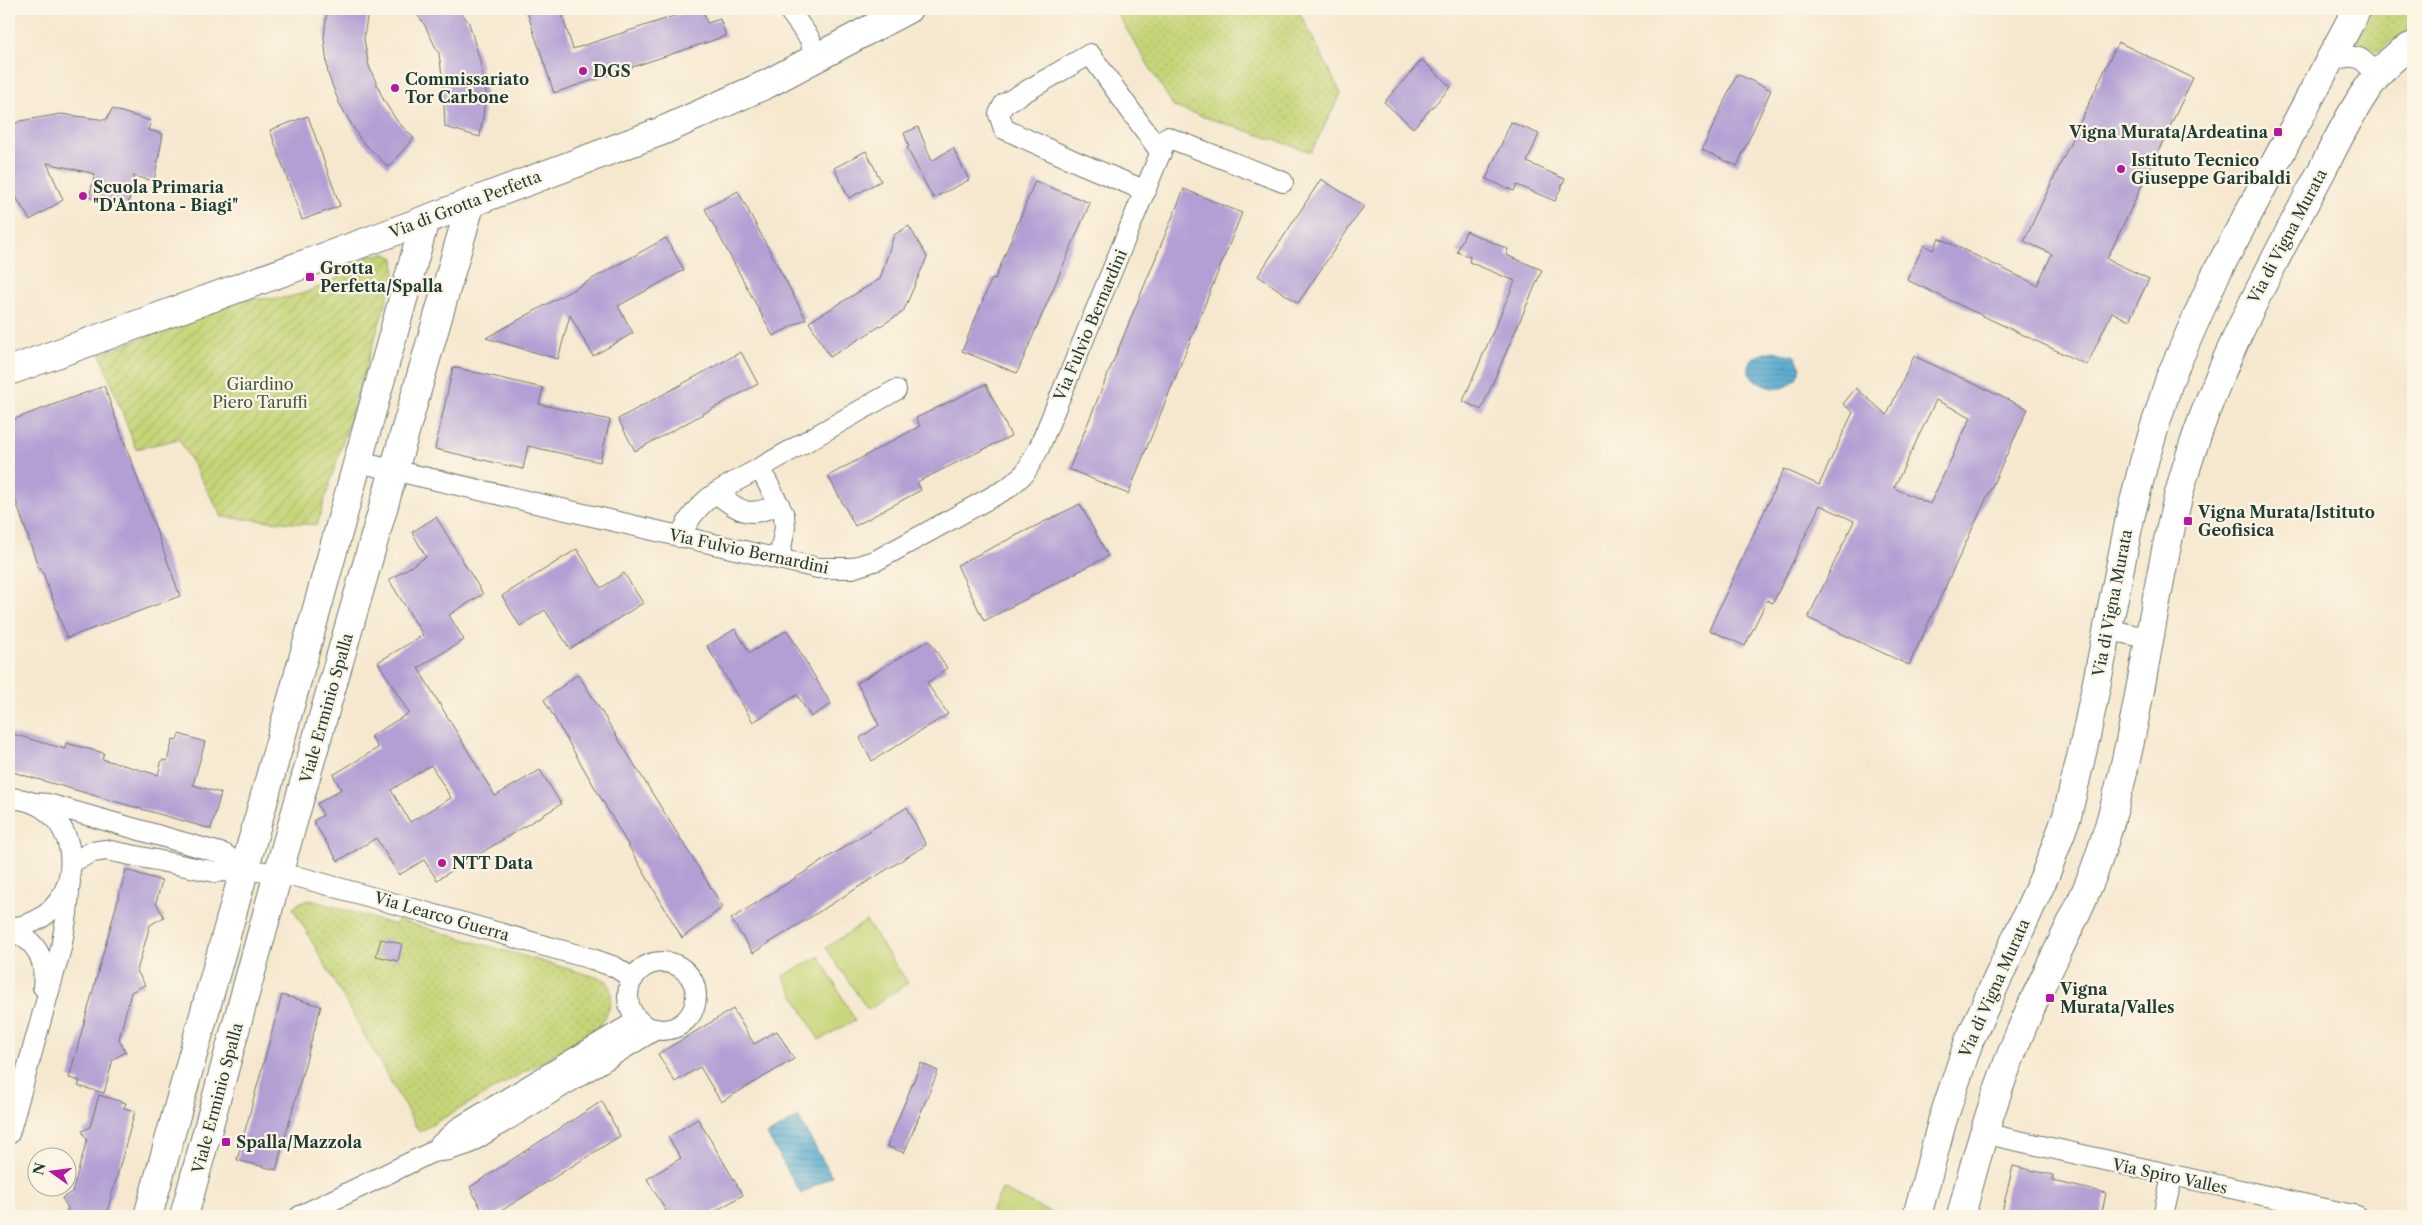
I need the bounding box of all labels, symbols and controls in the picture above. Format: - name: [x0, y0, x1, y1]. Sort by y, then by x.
- place label: DGS: [593, 61, 631, 81]
- marker: DGS: [577, 65, 589, 77]
- place label: Commissariato Tor Carbone: [405, 69, 529, 107]
- marker: Commissariato Tor Carbone: [389, 82, 401, 94]
- place label: Vigna Murata/Ardeatina: [2068, 122, 2269, 142]
- marker: Vigna Murata/Ardeatina: [2272, 126, 2284, 138]
- place label: Istituto Tecnico Giuseppe Garibaldi: [2131, 150, 2291, 188]
- marker: Istituto Tecnico Giuseppe Garibaldi: [2115, 163, 2127, 175]
- street label: Via di Vigna Murata: [2243, 165, 2331, 308]
- street label: Via di Grotta Perfetta: [385, 166, 544, 243]
- place label: Scuola Primaria "D'Antona - Biagi": [93, 177, 238, 215]
- marker: Scuola Primaria "D'Antona - Biagi": [77, 190, 89, 202]
- street label: Via Fulvio Bernardini: [1049, 246, 1131, 405]
- place label: Grotta Perfetta/Spalla: [320, 258, 444, 296]
- marker: Grotta Perfetta/Spalla: [304, 271, 316, 283]
- park label: Giardino Piero Taruffi: [212, 374, 308, 412]
- place label: Vigna Murata/Istituto Geofisica: [2197, 502, 2375, 540]
- marker: Vigna Murata/Istituto Geofisica: [2182, 515, 2194, 527]
- street label: Via Fulvio Bernardini: [666, 524, 831, 578]
- street label: Via di Vigna Murata: [2088, 527, 2136, 679]
- street label: Viale Erminio Spalla: [295, 630, 357, 786]
- place label: NTT Data: [452, 853, 534, 873]
- marker: NTT Data: [436, 857, 448, 869]
- street label: Via Learco Guerra: [371, 887, 512, 945]
- street label: Via di Vigna Murata: [1954, 915, 2034, 1061]
- place label: Vigna Murata/Valles: [2059, 979, 2174, 1017]
- marker: Vigna Murata/Valles: [2044, 992, 2056, 1004]
- street label: Viale Erminio Spalla: [187, 1020, 247, 1176]
- place label: Spalla/Mazzola: [236, 1132, 363, 1152]
- marker: Spalla/Mazzola: [220, 1136, 232, 1148]
- north arrow: [28, 1148, 78, 1198]
- street label: Via Spiro Valles: [2110, 1154, 2229, 1198]
- text: N: [29, 1161, 50, 1177]

